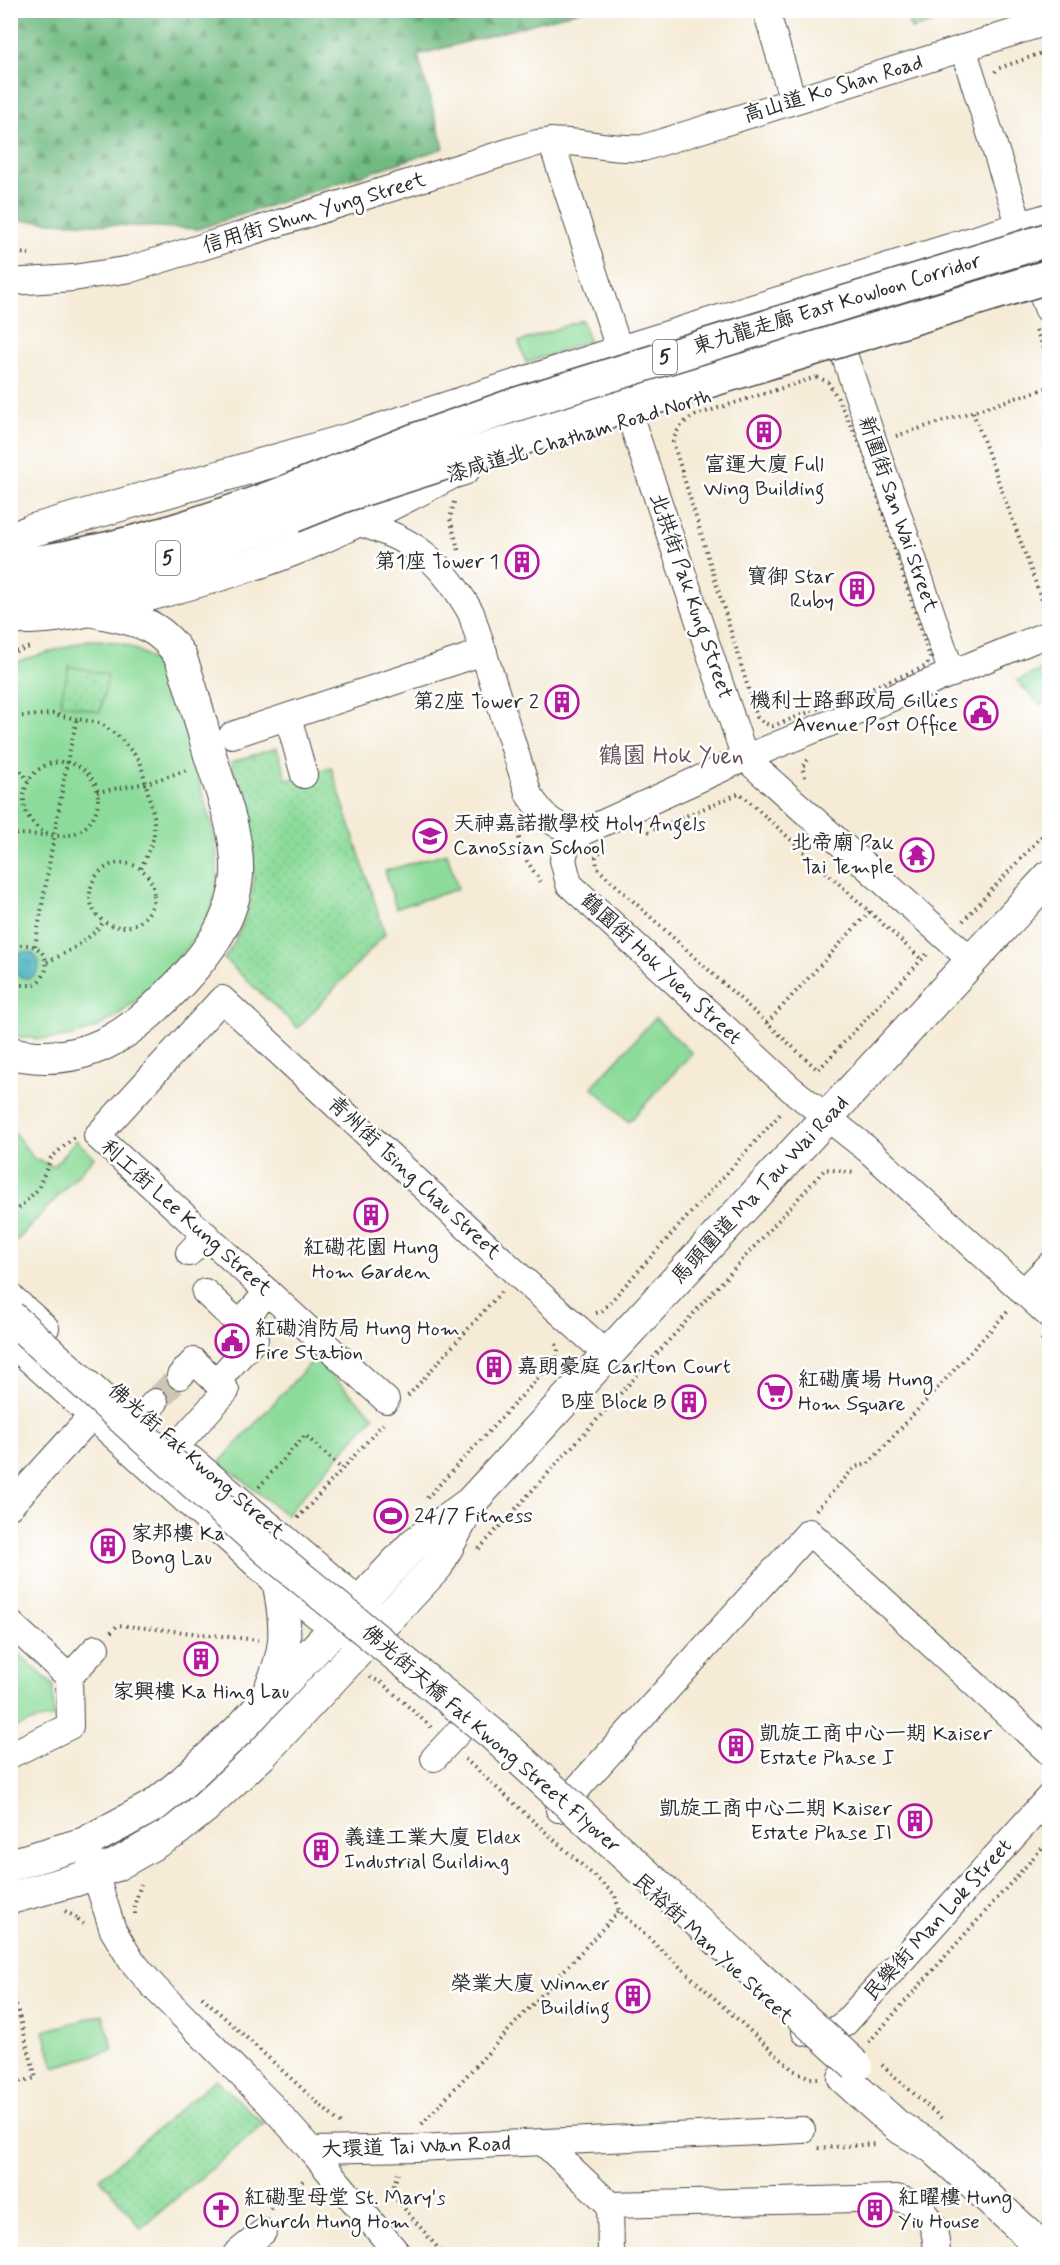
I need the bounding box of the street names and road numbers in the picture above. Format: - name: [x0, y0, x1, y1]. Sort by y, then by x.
- street label: 高山道 Ko Shan Road: [740, 48, 926, 130]
- street label: 信用街 Shun Yung Street: [199, 165, 430, 261]
- street label: 東九龍走廊 East Kowloon Corridor: [689, 247, 985, 361]
- road number: 5: [653, 340, 677, 374]
- street label: 漆咸道北 Chatham Road North: [443, 382, 715, 490]
- street label: 新圍街 San Wai Street: [851, 412, 945, 616]
- street label: 北拱街 Pak Kung Street: [641, 489, 739, 703]
- road number: 5: [156, 541, 180, 575]
- street label: 鶴園街 Hok Yuen Street: [574, 887, 748, 1051]
- street label: 青州街 Tsing Chau Street: [321, 1090, 507, 1266]
- street label: 馬頭圍道 Ma Tau Wai Road: [665, 1090, 855, 1290]
- street label: 利工街 Lee Kung Street: [94, 1133, 278, 1304]
- street label: 佛光街 Fat Kwong Street: [101, 1376, 291, 1547]
- street label: 佛光街天橋 Fat Kwong Street Flyover: [355, 1618, 627, 1860]
- street label: 民樂街 Man Lok Street: [858, 1833, 1019, 2007]
- street label: 民裕街 Man Yue Street: [627, 1867, 800, 2031]
- street label: 大環道 Tai Wan Road: [321, 2130, 511, 2164]

